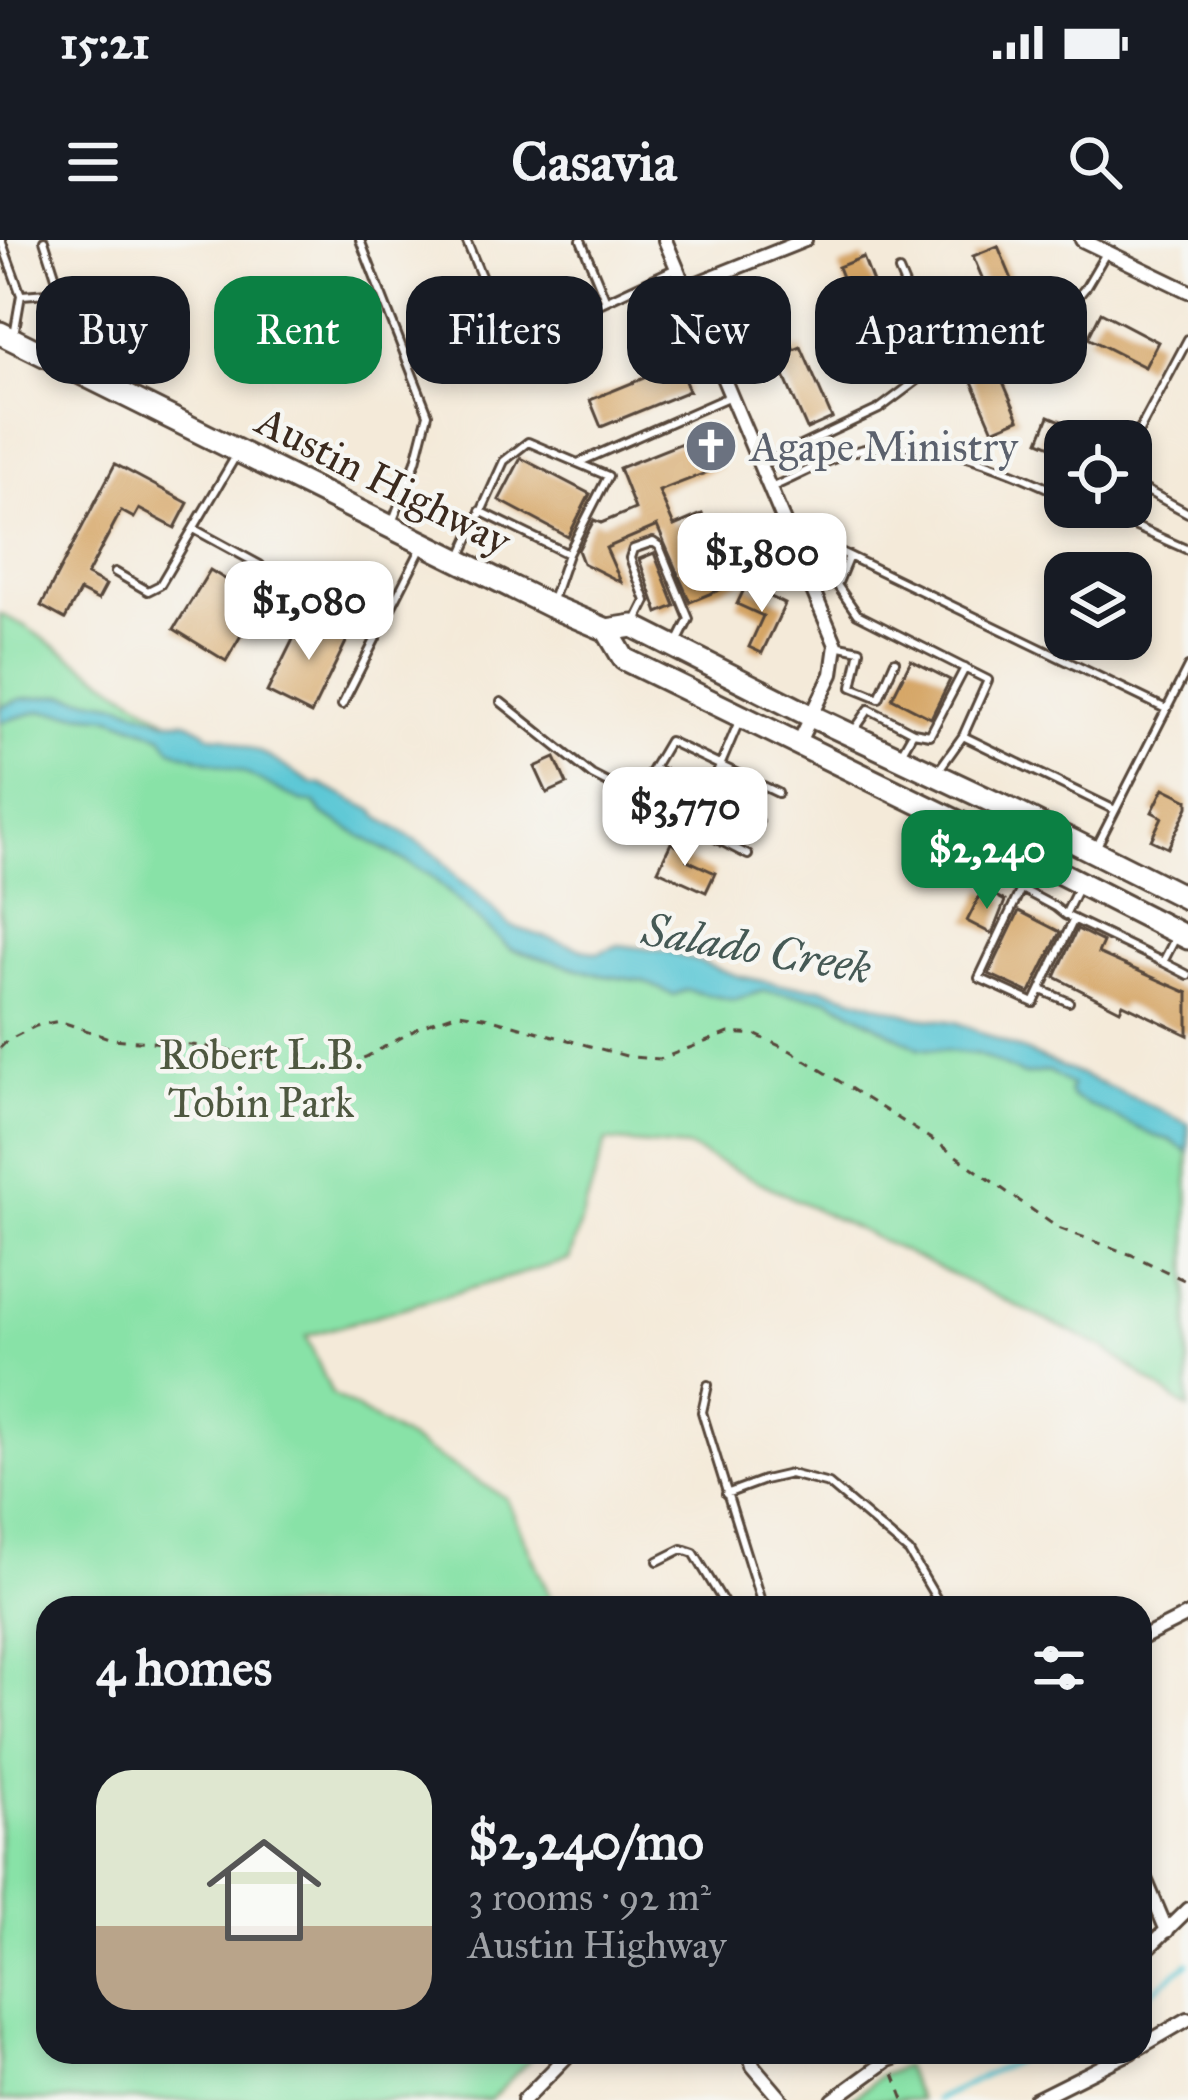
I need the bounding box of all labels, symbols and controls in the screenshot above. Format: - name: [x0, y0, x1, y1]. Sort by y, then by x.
- text: 15:21: [60, 15, 150, 70]
- icon: menu: [60, 129, 126, 195]
- text: Casavia: [511, 129, 677, 195]
- icon: search: [1062, 129, 1128, 195]
- chip: Buy: [36, 276, 190, 384]
- chip: Rent: [214, 276, 382, 384]
- chip: Filters: [406, 276, 603, 384]
- chip: New: [627, 276, 791, 384]
- chip: Apartment: [815, 276, 1087, 384]
- street label: Austin Highway: [246, 394, 521, 568]
- church icon: Agape Ministry: [683, 418, 739, 474]
- map controls: [1044, 420, 1152, 660]
- button: locate: [1044, 420, 1152, 528]
- place label: Agape Ministry: [748, 421, 1019, 473]
- pin: $1,800: [664, 513, 860, 615]
- text: $1,800: [704, 528, 820, 576]
- button: layers: [1044, 552, 1152, 660]
- pin: $1,080: [211, 561, 407, 663]
- text: $1,080: [251, 576, 367, 624]
- pin: $3,770: [587, 767, 783, 869]
- text: $3,770: [629, 782, 741, 830]
- pin: $2,240: [889, 810, 1085, 912]
- text: $2,240: [928, 825, 1046, 873]
- water label: Salado Creek: [637, 901, 876, 996]
- park label: Robert L.B. Tobin Park: [159, 1029, 363, 1129]
- icon: filters: [1026, 1635, 1092, 1701]
- text: 4 homes: [96, 1637, 272, 1699]
- text: $2,240/mo: [468, 1811, 704, 1873]
- icon: home: [192, 1818, 336, 1962]
- text: 3 rooms · 92 m²: [468, 1873, 711, 1921]
- text: Austin Highway: [468, 1921, 726, 1969]

